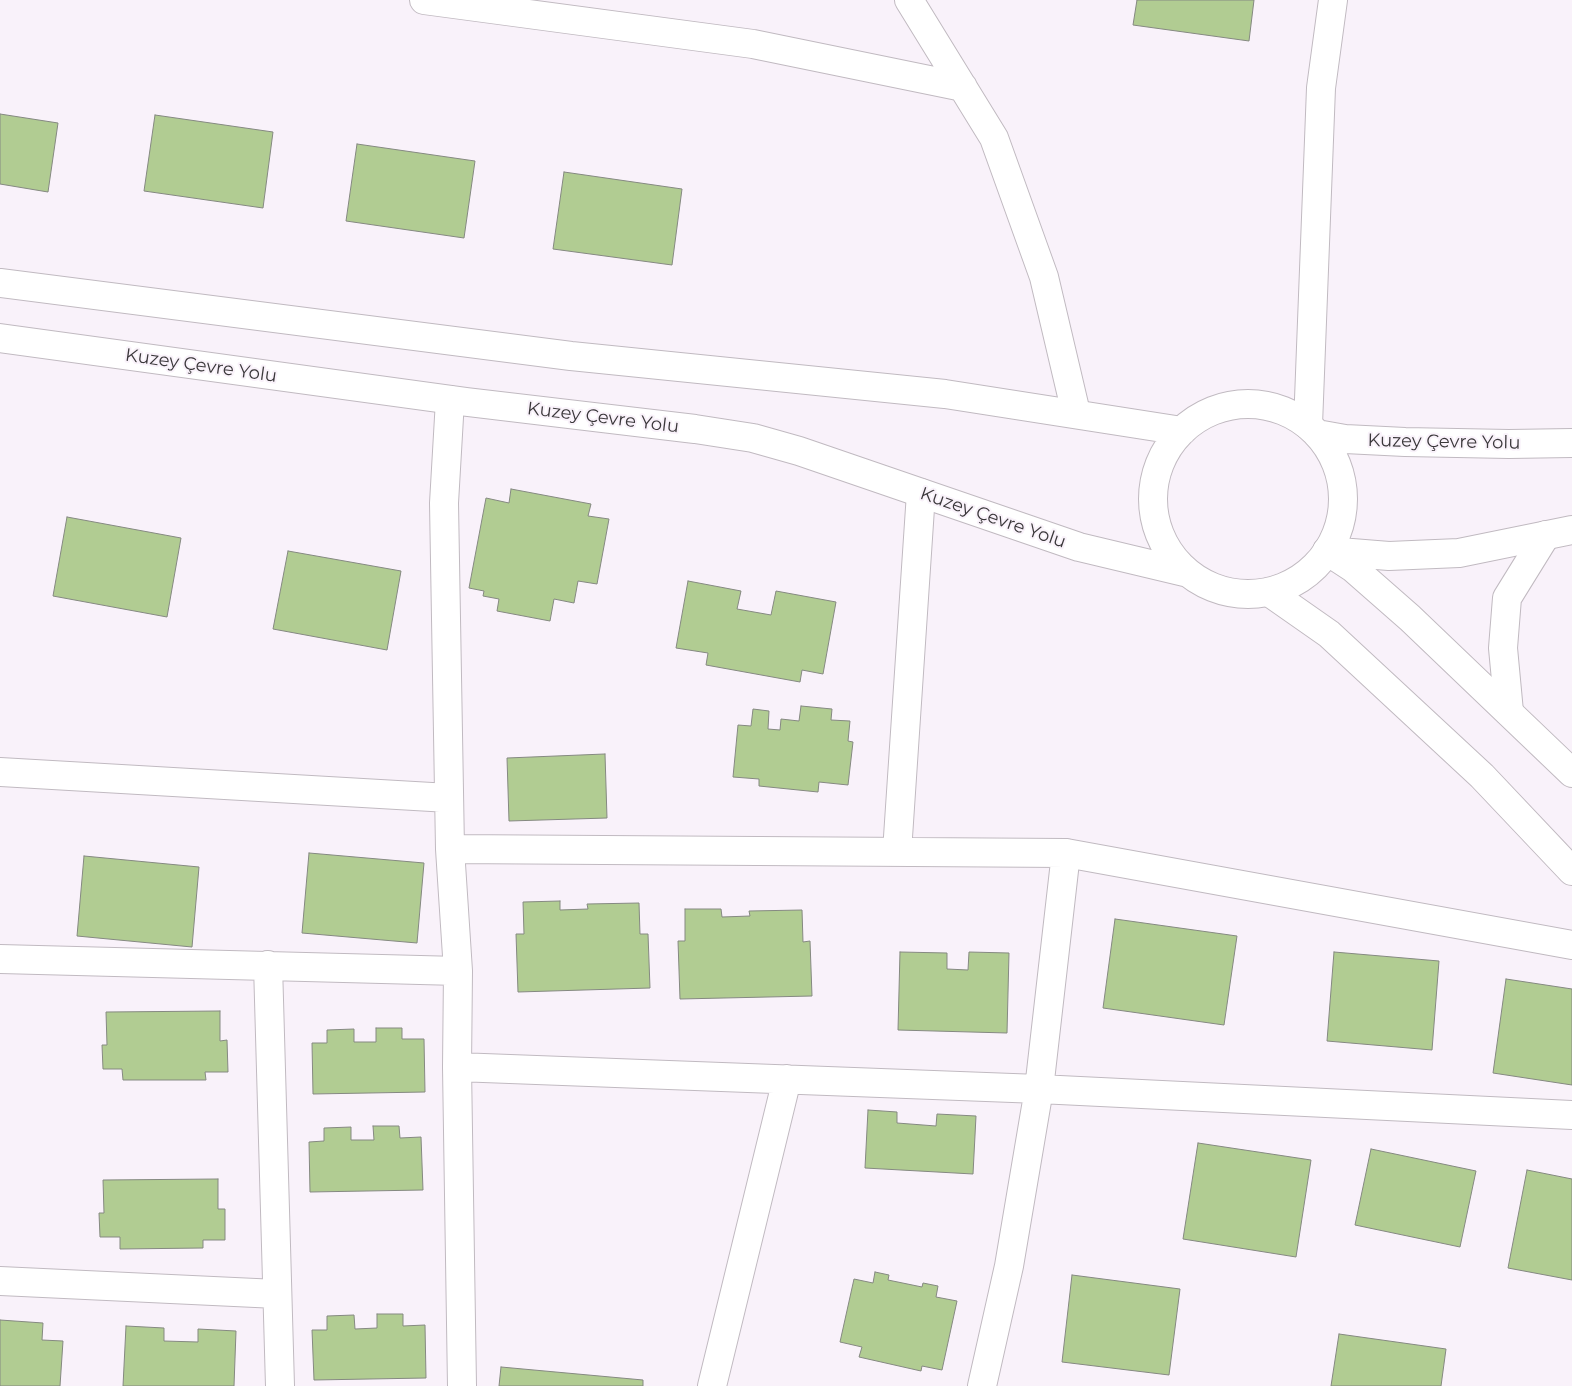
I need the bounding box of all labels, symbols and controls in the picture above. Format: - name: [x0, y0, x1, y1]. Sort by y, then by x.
- street label: Kuzey Çevre Yolu: [124, 345, 278, 387]
- street label: Kuzey Çevre Yolu: [526, 398, 680, 438]
- street label: Kuzey Çevre Yolu: [1367, 430, 1521, 454]
- street label: Kuzey Çevre Yolu: [917, 483, 1069, 553]

